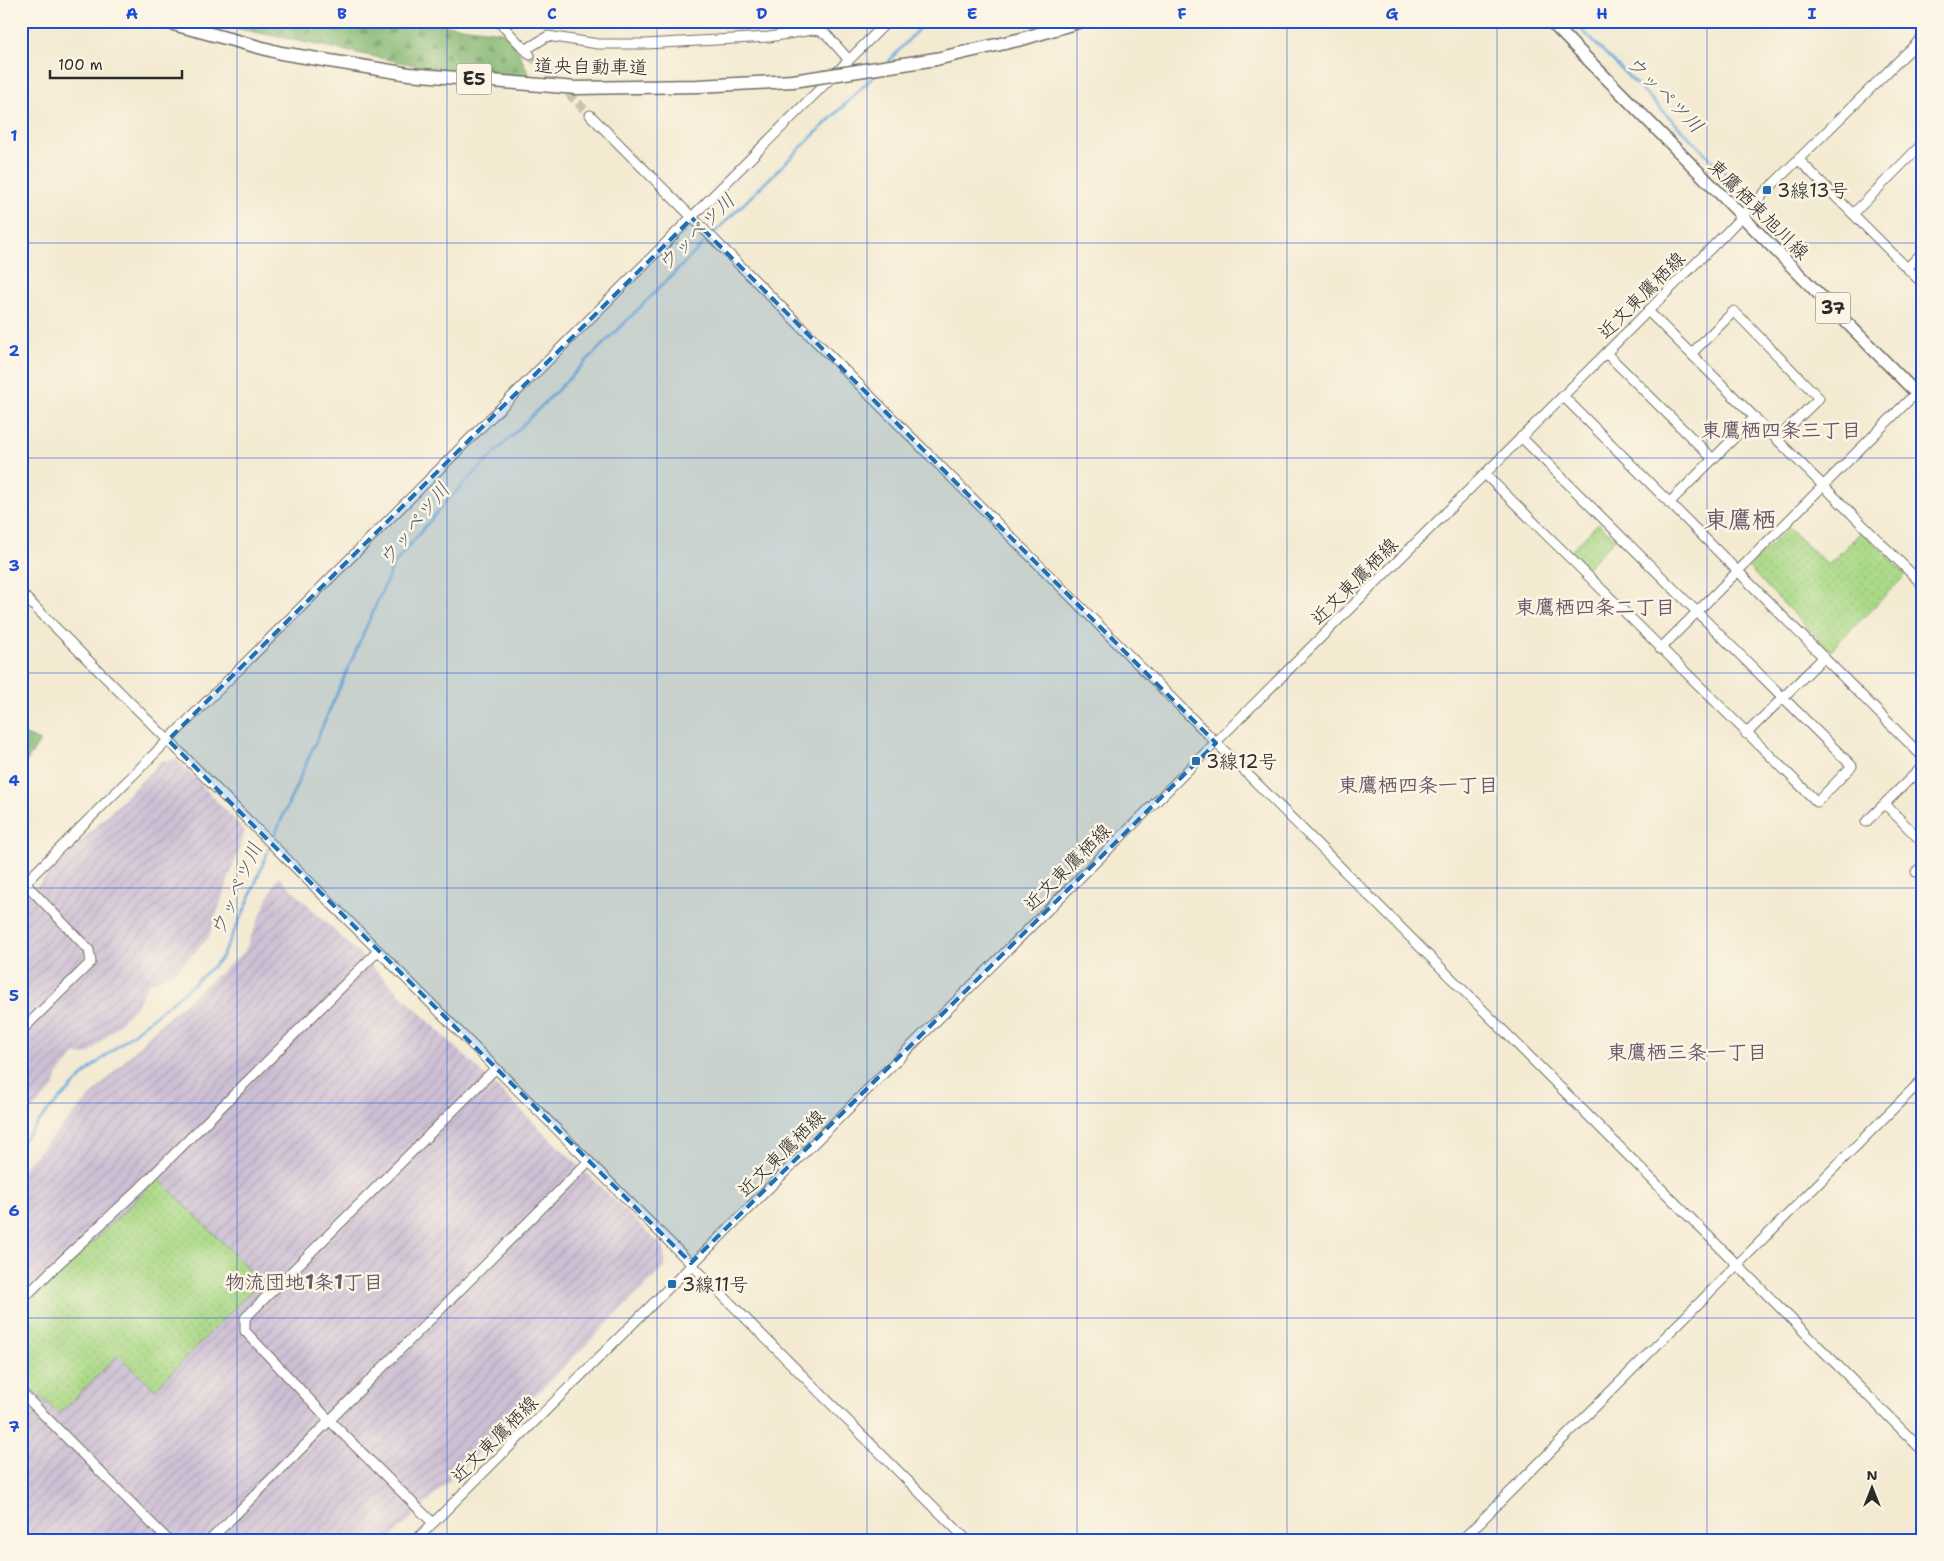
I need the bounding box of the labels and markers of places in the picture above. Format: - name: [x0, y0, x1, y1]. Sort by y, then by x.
- place label: 3線13号: [1777, 178, 1849, 203]
- marker: 3線13号: [1761, 184, 1773, 196]
- place label: 3線12号: [1206, 749, 1278, 774]
- marker: 3線12号: [1190, 755, 1202, 767]
- place label: 3線11号: [682, 1272, 749, 1297]
- marker: 3線11号: [666, 1278, 678, 1290]

